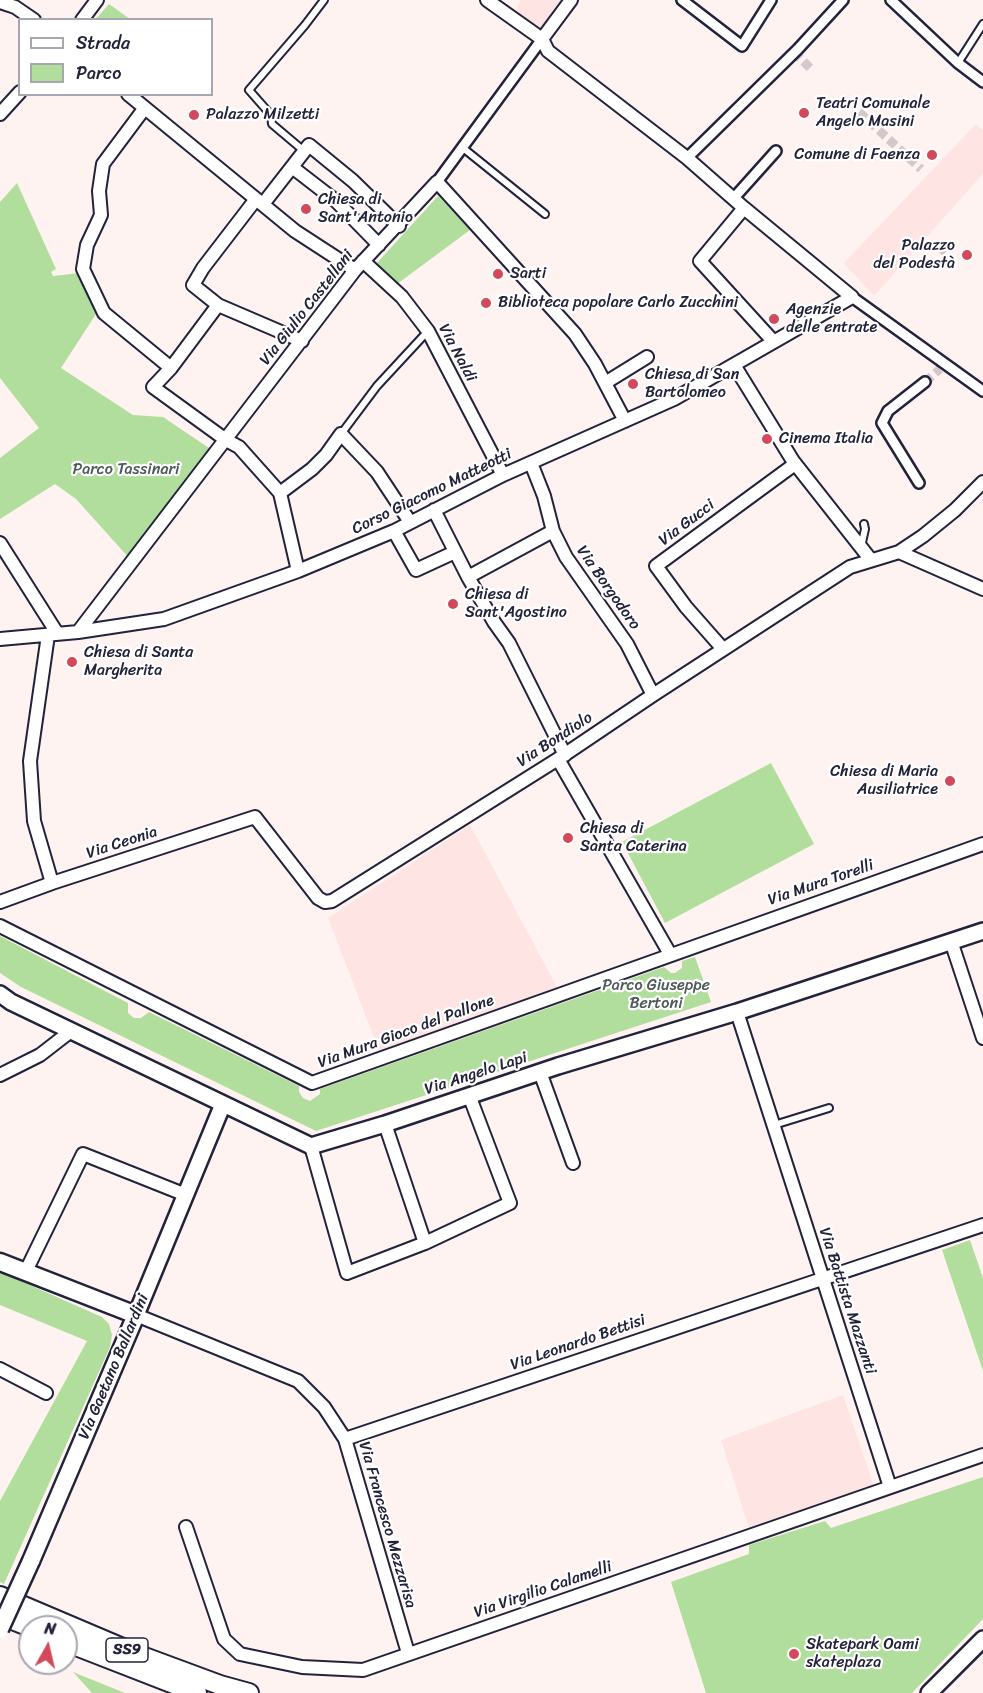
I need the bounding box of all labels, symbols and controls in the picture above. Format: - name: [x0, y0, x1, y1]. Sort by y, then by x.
- legend: [18, 18, 213, 96]
- text: Strada: [76, 27, 130, 59]
- text: Parco: [76, 57, 121, 89]
- place label: Teatri Comunale Angelo Masini: [816, 94, 930, 132]
- place label: Palazzo Milzetti: [206, 105, 319, 125]
- marker: Teatri Comunale Angelo Masini: [797, 106, 811, 120]
- marker: Palazzo Milzetti: [187, 108, 201, 122]
- place label: Comune di Faenza: [794, 145, 920, 165]
- marker: Comune di Faenza: [925, 148, 939, 162]
- place label: Chiesa di Sant'Antonio: [318, 190, 413, 228]
- marker: Chiesa di Sant'Antonio: [299, 202, 313, 216]
- place label: Palazzo del Podestà: [873, 236, 955, 274]
- street label: Via Giulio Castellani: [256, 246, 358, 370]
- marker: Palazzo del Podestà: [960, 248, 974, 262]
- place label: Sarti: [510, 264, 546, 284]
- marker: Sarti: [491, 267, 505, 281]
- place label: Biblioteca popolare Carlo Zucchini: [498, 293, 738, 313]
- marker: Biblioteca popolare Carlo Zucchini: [479, 296, 493, 310]
- place label: Agenzie delle entrate: [786, 300, 877, 338]
- marker: Agenzie delle entrate: [767, 312, 781, 326]
- street label: Via Naldi: [434, 321, 480, 385]
- place label: Chiesa di San Bartolomeo: [645, 365, 739, 403]
- marker: Chiesa di San Bartolomeo: [626, 377, 640, 391]
- place label: Cinema Italia: [779, 429, 873, 449]
- marker: Cinema Italia: [760, 432, 774, 446]
- street label: Corso Giacomo Matteotti: [349, 445, 515, 539]
- park label: Parco Tassinari: [73, 460, 179, 480]
- street label: Via Gucci: [655, 496, 719, 550]
- street label: Via Borgodoro: [572, 542, 644, 634]
- place label: Chiesa di Sant'Agostino: [465, 585, 567, 623]
- marker: Chiesa di Sant'Agostino: [446, 597, 460, 611]
- place label: Chiesa di Santa Margherita: [84, 643, 193, 681]
- marker: Chiesa di Santa Margherita: [65, 655, 79, 669]
- street label: Via Bondiolo: [514, 708, 596, 772]
- place label: Chiesa di Maria Ausiliatrice: [830, 762, 938, 800]
- marker: Chiesa di Maria Ausiliatrice: [943, 774, 957, 788]
- place label: Chiesa di Santa Caterina: [580, 819, 687, 857]
- street label: Via Ceonia: [84, 823, 160, 863]
- marker: Chiesa di Santa Caterina: [561, 831, 575, 845]
- street label: Via Mura Torelli: [766, 856, 876, 910]
- park label: Parco Giuseppe Bertoni: [602, 976, 710, 1014]
- street label: Via Mura Gioco del Pallone: [315, 991, 497, 1073]
- street label: Via Angelo Lapi: [422, 1048, 530, 1100]
- street label: Via Battista Mazzanti: [814, 1225, 880, 1377]
- street label: Via Gaetano Ballardini: [75, 1291, 153, 1443]
- street label: Via Leonardo Bettisi: [508, 1311, 648, 1375]
- street label: Via Francesco Mezzarisa: [354, 1439, 420, 1611]
- street label: Via Virgilio Calamelli: [472, 1557, 614, 1623]
- text: N: [43, 1614, 58, 1644]
- north arrow: [18, 1615, 78, 1675]
- place label: Skatepark Oami skateplaza: [806, 1635, 919, 1673]
- road number: SS9: [106, 1638, 148, 1662]
- marker: Skatepark Oami skateplaza: [787, 1647, 801, 1661]

